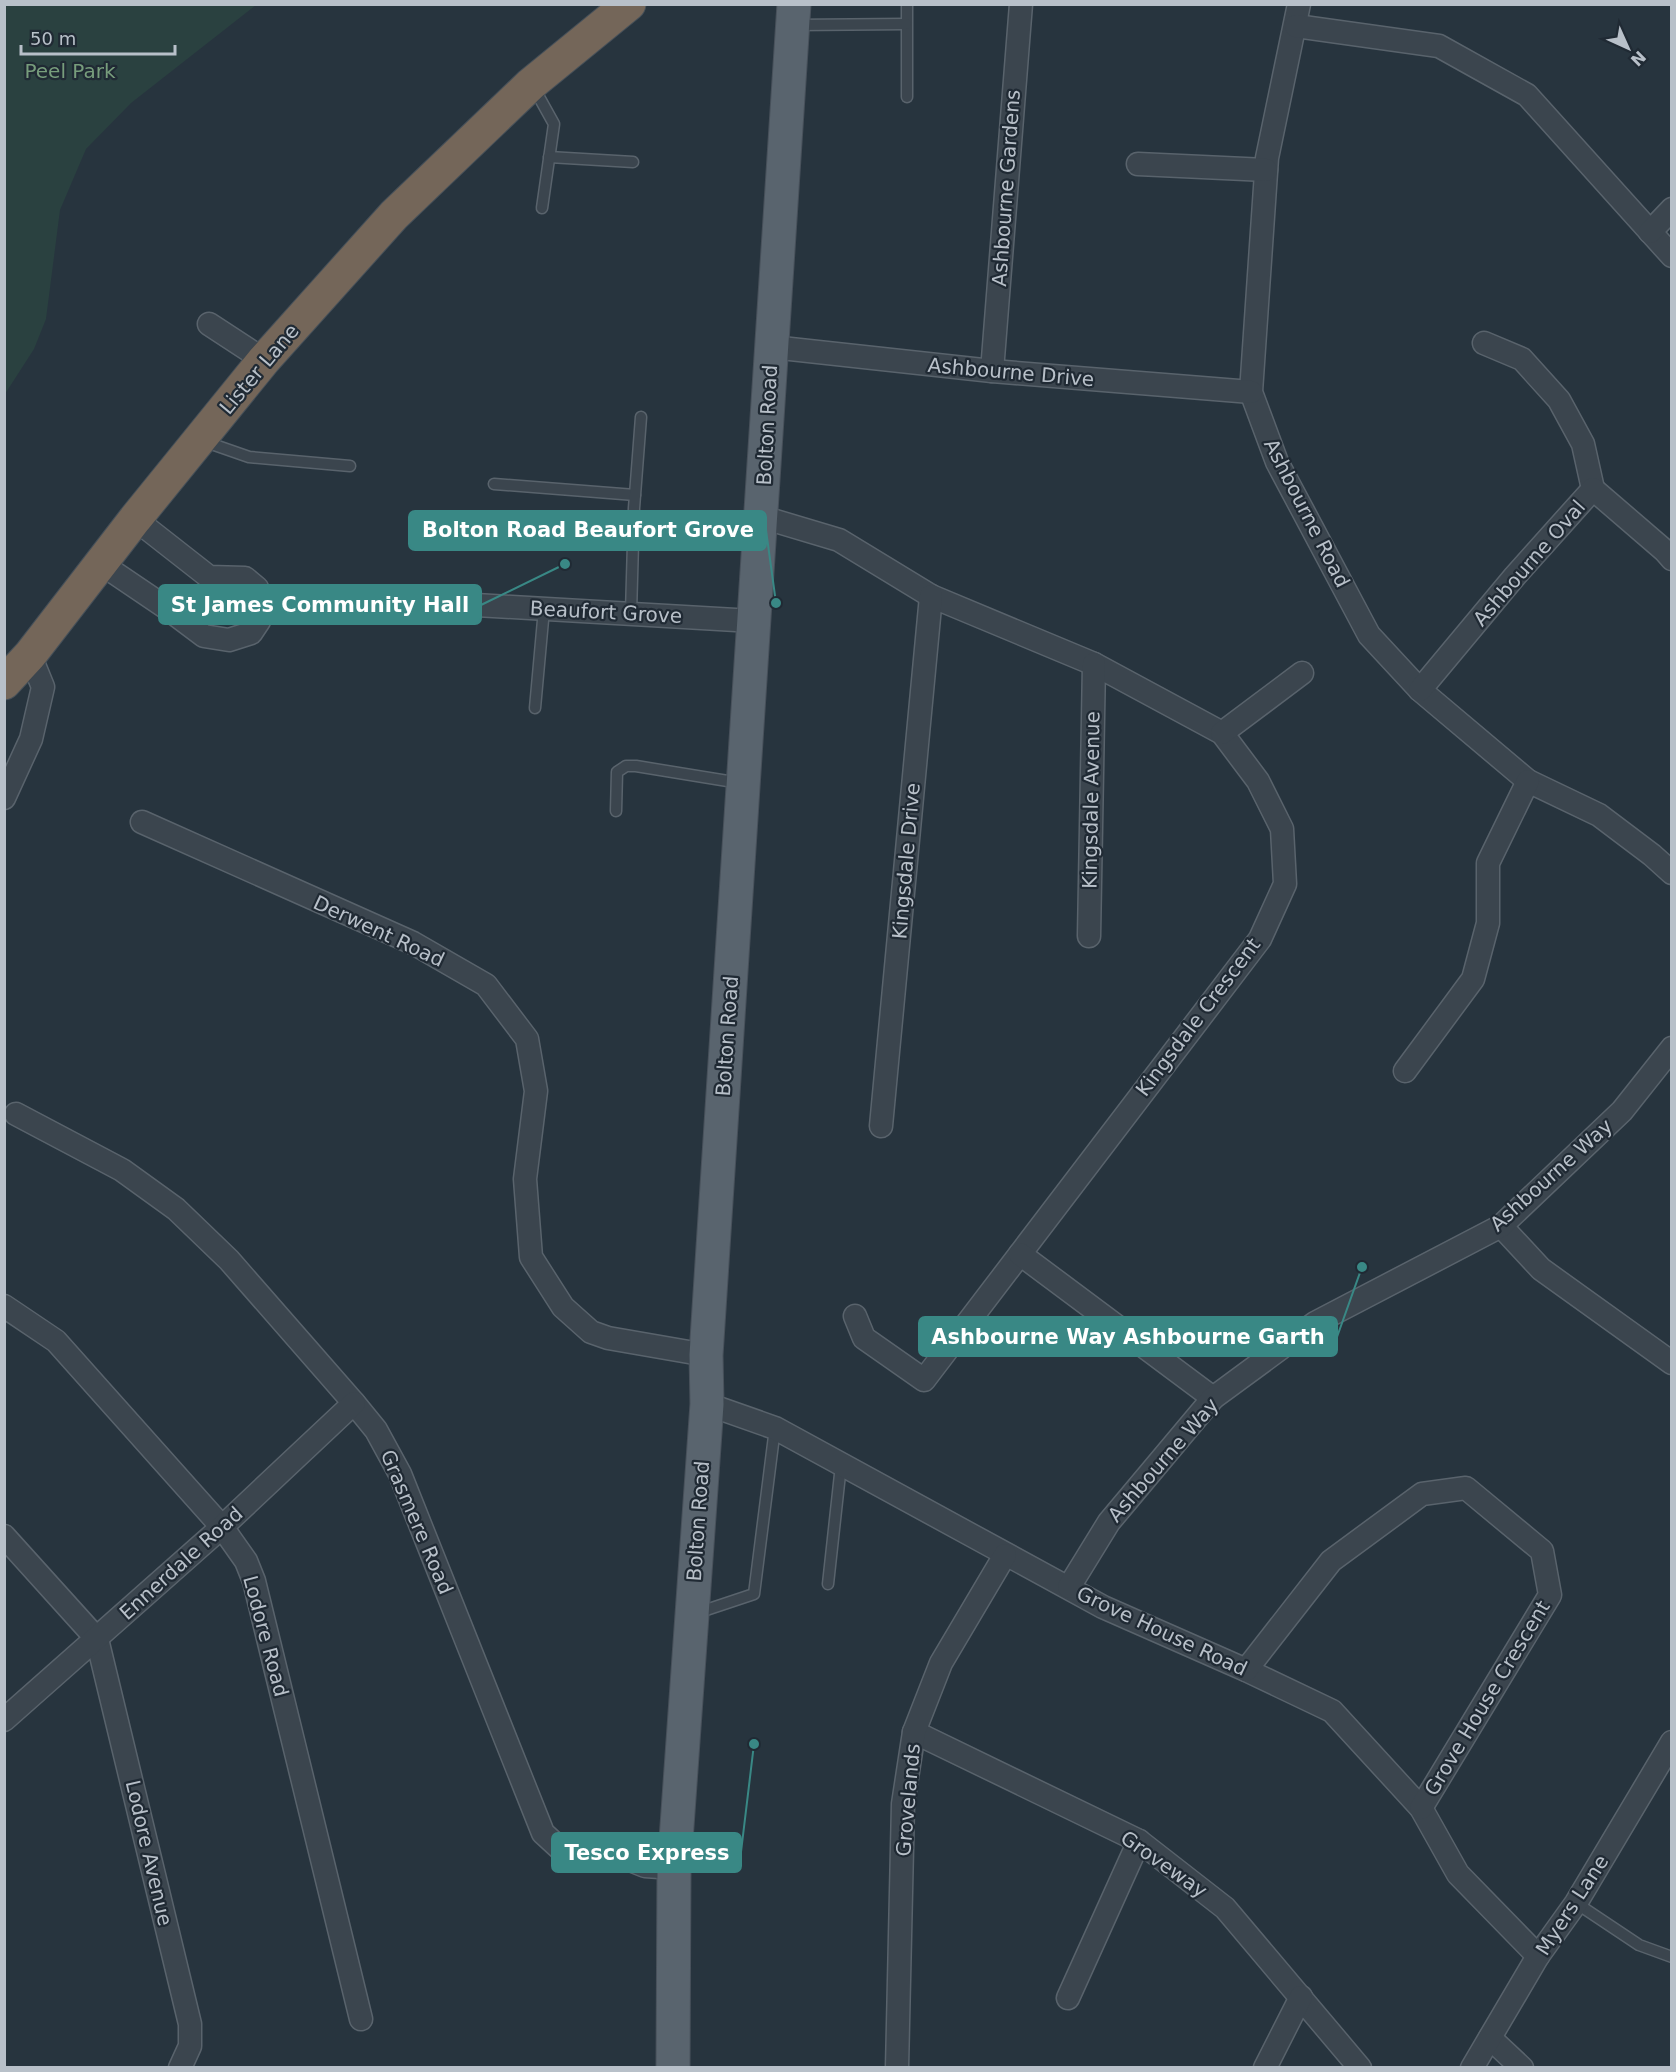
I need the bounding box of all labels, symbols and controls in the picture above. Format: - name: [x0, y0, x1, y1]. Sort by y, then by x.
- scale bar: [21, 18, 176, 56]
- north arrow: [1598, 18, 1658, 78]
- text: 50 m: [30, 28, 76, 49]
- text: N: [1627, 47, 1650, 70]
- park label: Peel Park: [24, 59, 116, 83]
- street label: Ashbourne Gardens: [987, 89, 1025, 287]
- street label: Lister Lane: [214, 319, 304, 419]
- street label: Ashbourne Drive: [927, 353, 1095, 391]
- street label: Bolton Road: [752, 364, 782, 486]
- street label: Ashbourne Road: [1259, 435, 1355, 591]
- street label: Ashbourne Oval: [1468, 495, 1590, 631]
- callout: Bolton Road Beaufort Grove: [409, 511, 766, 550]
- text: Bolton Road Beaufort Grove: [422, 518, 754, 542]
- callout: St James Community Hall: [159, 585, 481, 624]
- text: St James Community Hall: [171, 593, 469, 617]
- street label: Beaufort Grove: [529, 596, 683, 628]
- street label: Kingsdale Avenue: [1077, 711, 1105, 889]
- street label: Kingsdale Drive: [887, 782, 925, 940]
- street label: Derwent Road: [310, 890, 448, 972]
- street label: Kingsdale Crescent: [1131, 933, 1265, 1101]
- street label: Bolton Road: [711, 975, 743, 1097]
- street label: Ashbourne Way: [1485, 1114, 1617, 1236]
- callout: Ashbourne Way Ashbourne Garth: [919, 1317, 1337, 1356]
- text: Ashbourne Way Ashbourne Garth: [931, 1325, 1325, 1349]
- street label: Ashbourne Way: [1103, 1393, 1223, 1527]
- street label: Grasmere Road: [376, 1446, 458, 1598]
- street label: Bolton Road: [682, 1460, 714, 1582]
- street label: Ennerdale Road: [114, 1501, 248, 1625]
- street label: Lodore Road: [238, 1573, 294, 1699]
- street label: Grove House Road: [1073, 1581, 1251, 1681]
- street label: Grove House Crescent: [1419, 1596, 1555, 1800]
- street label: Grovelands: [891, 1743, 925, 1857]
- street label: Lodore Avenue: [121, 1778, 177, 1928]
- street label: Groveway: [1116, 1825, 1212, 1903]
- callout: Tesco Express: [552, 1833, 741, 1872]
- text: Tesco Express: [565, 1841, 730, 1865]
- street label: Myers Lane: [1531, 1850, 1613, 1960]

